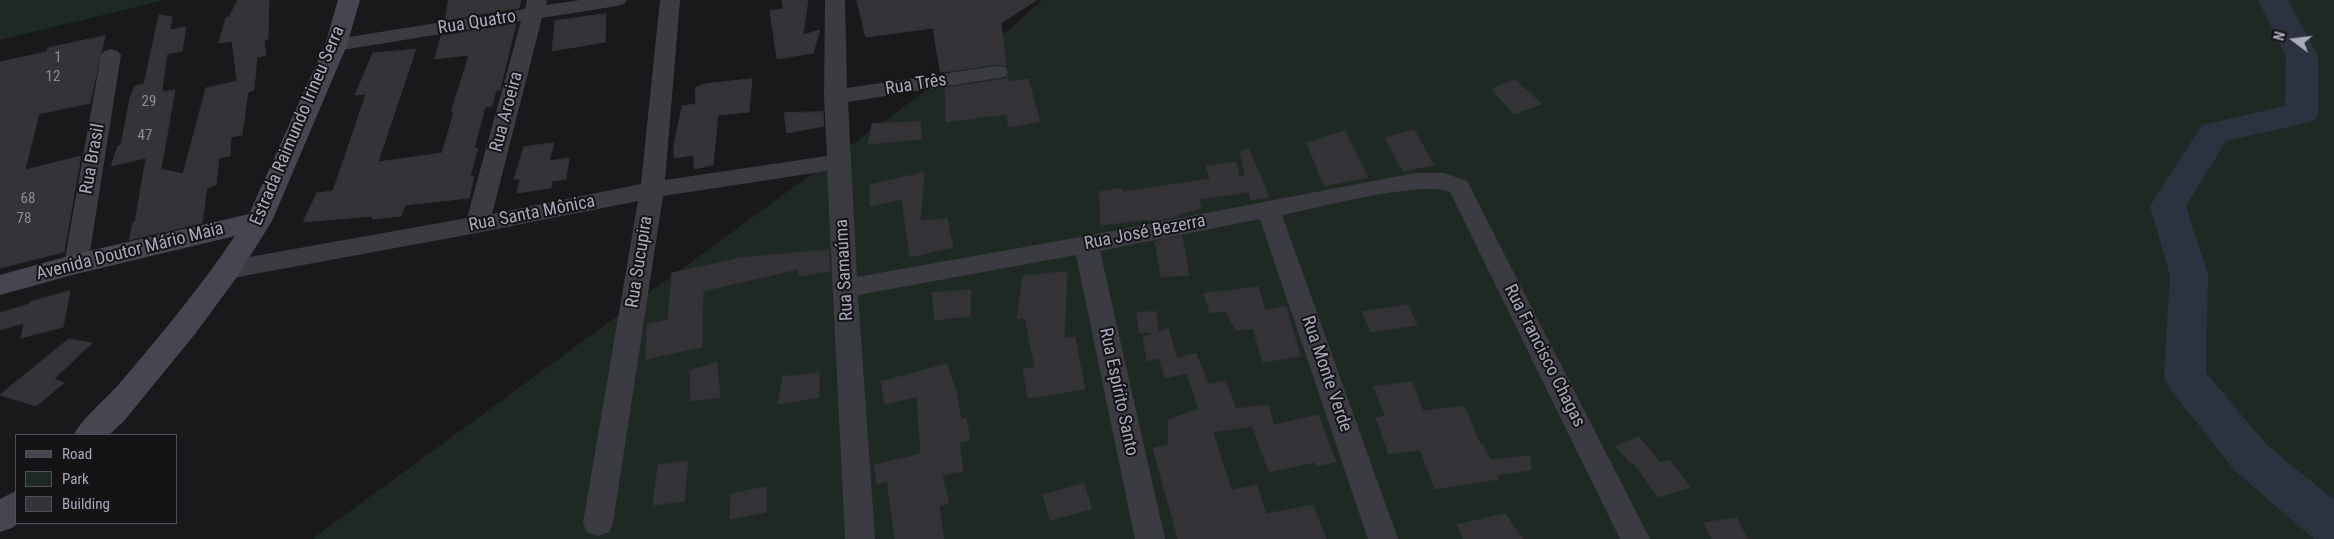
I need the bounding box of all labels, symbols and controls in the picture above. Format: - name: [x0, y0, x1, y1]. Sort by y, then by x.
- street label: Rua Quatro: [436, 6, 518, 40]
- north arrow: [2269, 15, 2319, 65]
- street label: Estrada Raimundo Irineu Serra: [246, 23, 350, 229]
- text: N: [2271, 30, 2288, 42]
- house number: 1: [54, 49, 62, 67]
- house number: 12: [46, 68, 60, 86]
- street label: Rua Aroeira: [486, 70, 528, 154]
- street label: Rua Três: [884, 70, 948, 100]
- house number: 29: [142, 93, 156, 111]
- street label: Rua Brasil: [76, 122, 110, 196]
- house number: 47: [138, 127, 152, 145]
- house number: 68: [21, 190, 35, 208]
- street label: Rua Santa Mônica: [467, 191, 597, 237]
- house number: 78: [17, 210, 31, 228]
- street label: Rua José Bezerra: [1082, 211, 1208, 255]
- street label: Rua Sucupira: [622, 214, 658, 310]
- street label: Avenida Doutor Mário Maia: [34, 218, 226, 286]
- street label: Rua Samaúma: [832, 218, 858, 322]
- street label: Rua Francisco Chagas: [1499, 281, 1589, 431]
- street label: Rua Monte Verde: [1296, 313, 1356, 435]
- street label: Rua Espírito Santo: [1094, 326, 1142, 458]
- legend: [15, 434, 178, 524]
- text: Road: [62, 445, 92, 463]
- text: Park: [62, 470, 89, 488]
- text: Building: [62, 495, 110, 513]

